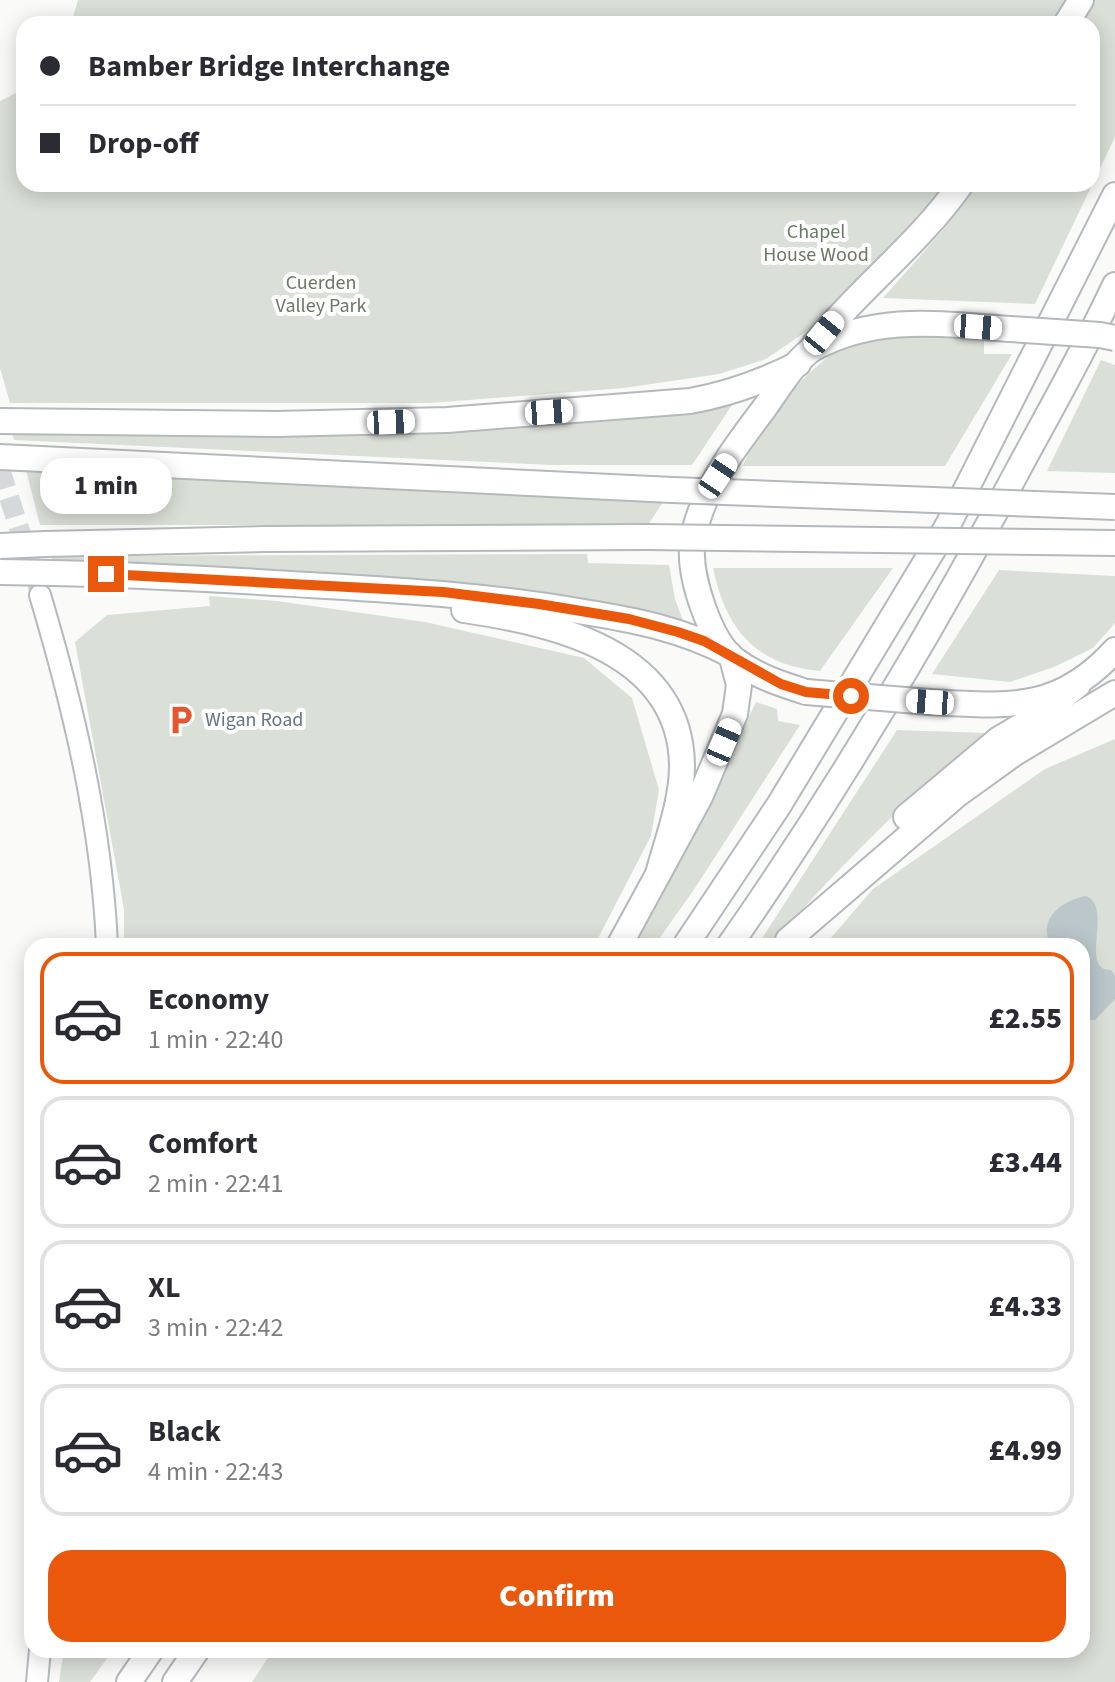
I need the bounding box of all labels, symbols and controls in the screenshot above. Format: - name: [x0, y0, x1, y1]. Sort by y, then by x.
- text: Bamber Bridge Interchange: [88, 45, 450, 88]
- text: Drop-off: [88, 122, 199, 165]
- park label: Chapel House Wood: [763, 218, 869, 269]
- park label: Cuerden Valley Park: [276, 269, 367, 320]
- car: [800, 307, 848, 359]
- car: [953, 313, 1003, 341]
- car: [524, 398, 574, 426]
- car: [367, 409, 415, 435]
- car: [695, 449, 741, 503]
- callout: 1 min: [40, 458, 172, 514]
- text: 1 min: [74, 467, 138, 504]
- route end: [88, 556, 124, 592]
- route start: [833, 678, 869, 714]
- car: [905, 688, 955, 716]
- parking icon: Wigan Road: [164, 703, 198, 737]
- place label: Wigan Road: [205, 706, 303, 734]
- car: [704, 715, 744, 769]
- text: Economy: [148, 978, 269, 1021]
- icon: car: [52, 982, 124, 1054]
- text: £2.55: [989, 997, 1062, 1040]
- text: 1 min · 22:40: [148, 1021, 283, 1058]
- text: Comfort: [148, 1122, 258, 1165]
- icon: car: [52, 1126, 124, 1198]
- text: £3.44: [989, 1141, 1062, 1184]
- text: 2 min · 22:41: [148, 1165, 283, 1202]
- text: XL: [148, 1266, 181, 1309]
- icon: car: [52, 1270, 124, 1342]
- text: £4.33: [989, 1285, 1062, 1328]
- text: 3 min · 22:42: [148, 1309, 283, 1346]
- text: Black: [148, 1410, 221, 1453]
- icon: car: [52, 1414, 124, 1486]
- text: £4.99: [989, 1429, 1062, 1472]
- text: 4 min · 22:43: [148, 1453, 283, 1490]
- button: Confirm: [48, 1550, 1066, 1642]

